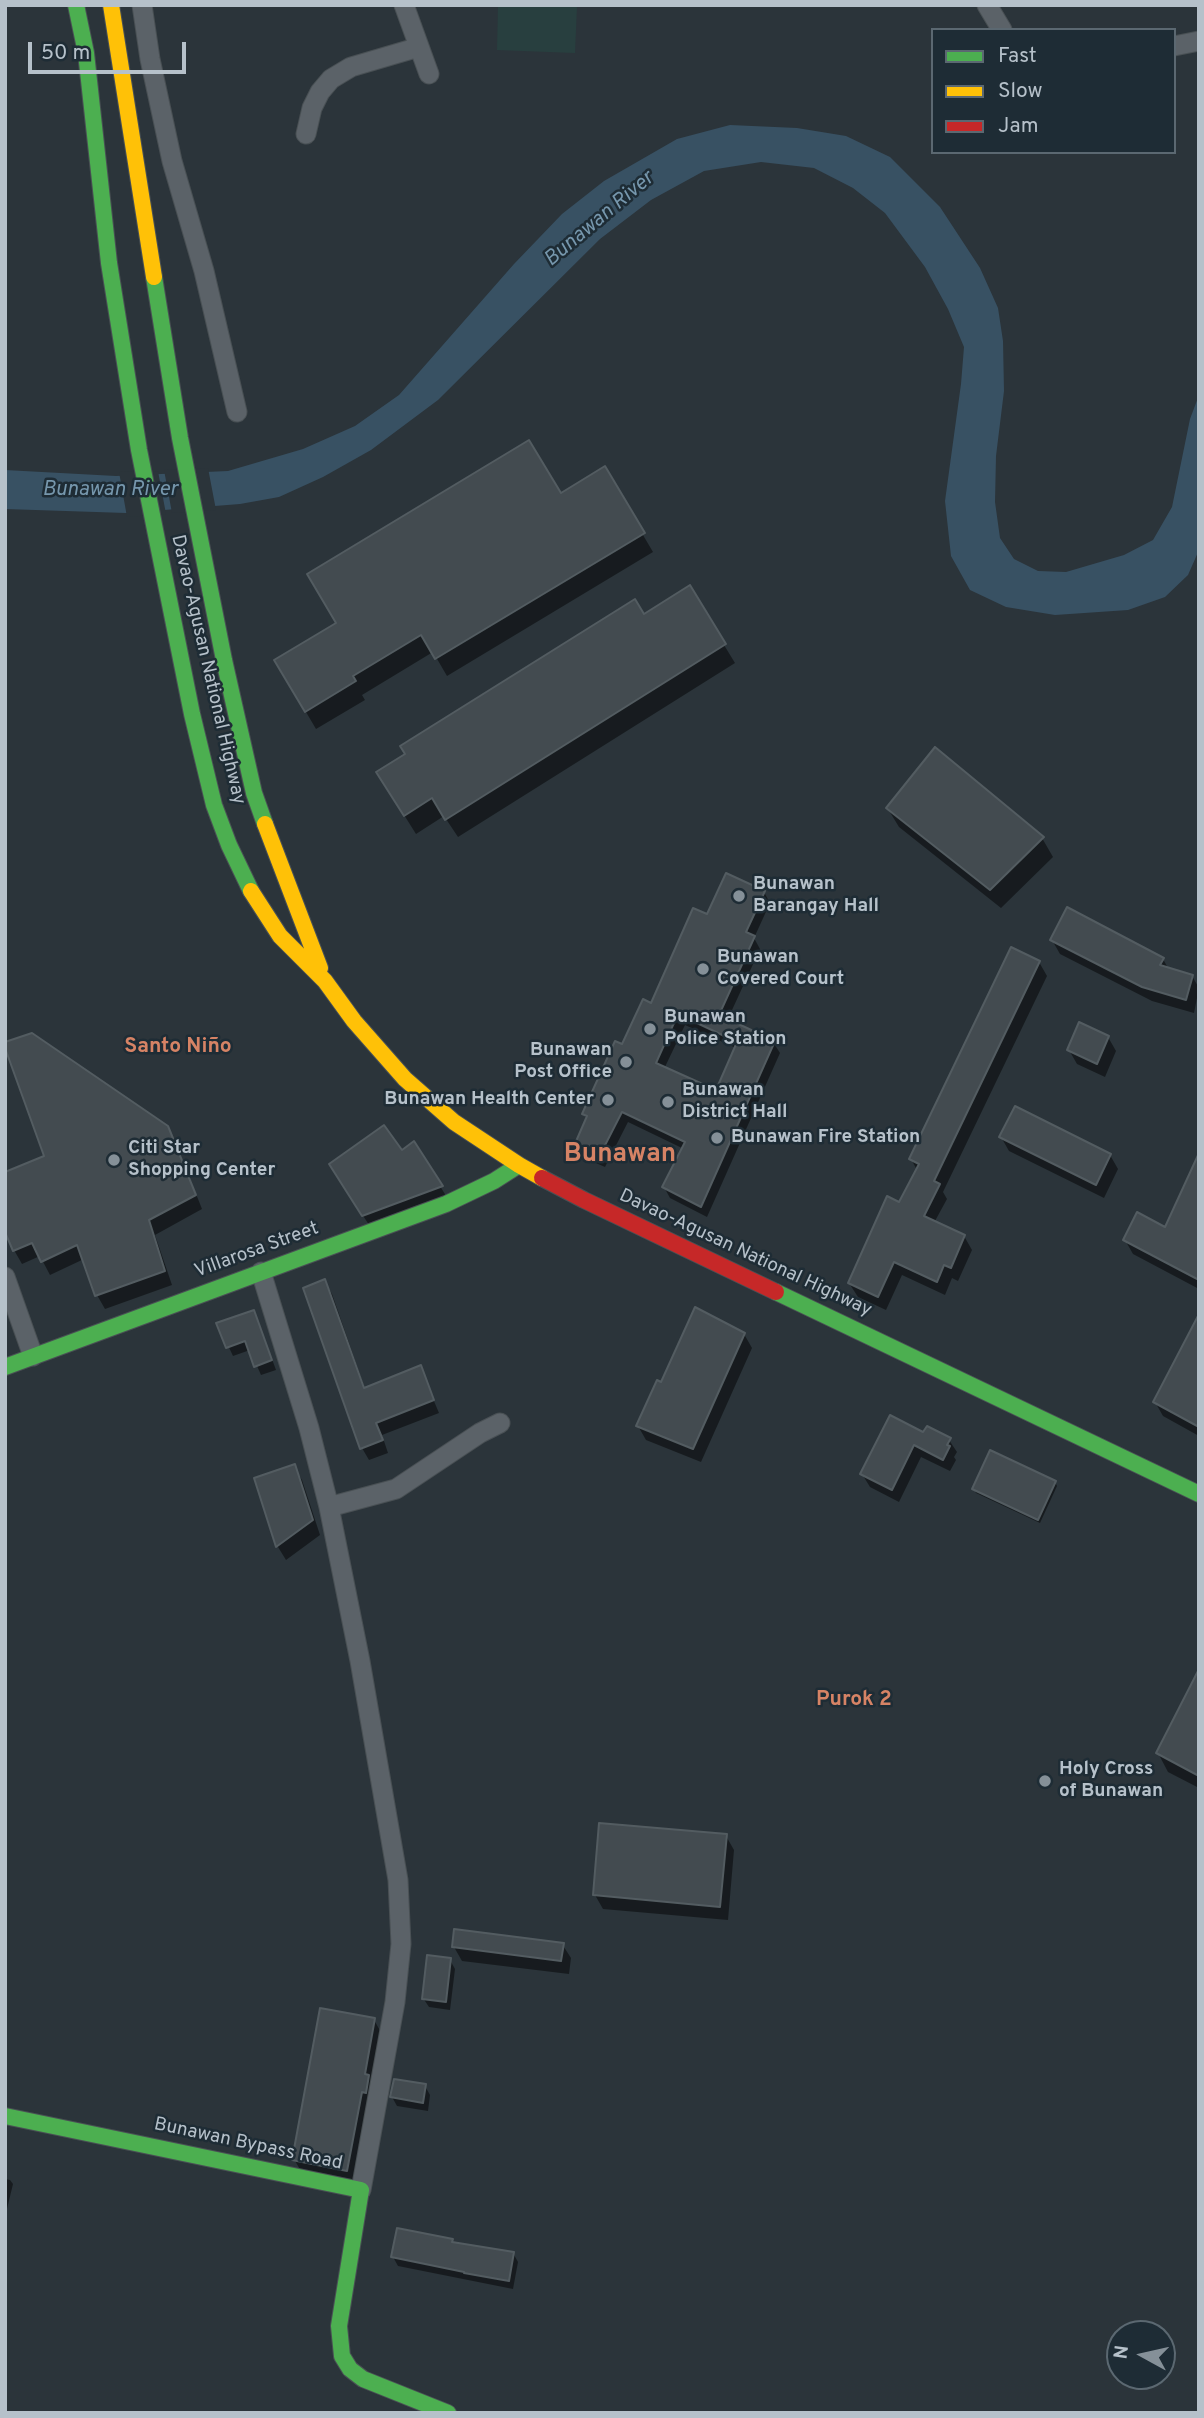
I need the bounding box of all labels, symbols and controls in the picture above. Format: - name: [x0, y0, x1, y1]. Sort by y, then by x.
- scale bar: [32, 28, 189, 72]
- legend: [931, 28, 1176, 154]
- text: 50 m: [41, 40, 90, 67]
- text: Fast: [998, 43, 1037, 70]
- text: Slow: [998, 78, 1043, 105]
- text: Jam: [998, 113, 1039, 140]
- water label: Bunawan River: [540, 167, 660, 273]
- water label: Bunawan River: [42, 478, 178, 504]
- street label: Davao-Agusan National Highway: [165, 533, 249, 807]
- place label: Bunawan Barangay Hall: [753, 874, 879, 918]
- marker: Bunawan Barangay Hall: [731, 888, 747, 904]
- place label: Bunawan Covered Court: [717, 947, 844, 991]
- marker: Bunawan Covered Court: [695, 961, 711, 977]
- place label: Bunawan Police Station: [664, 1007, 787, 1051]
- marker: Bunawan Police Station: [642, 1021, 658, 1037]
- district label: Santo Niño: [124, 1035, 232, 1061]
- place label: Bunawan Post Office: [514, 1040, 612, 1084]
- marker: Bunawan Post Office: [618, 1054, 634, 1070]
- place label: Bunawan District Hall: [682, 1080, 788, 1124]
- place label: Bunawan Health Center: [384, 1089, 594, 1111]
- marker: Bunawan Health Center: [600, 1092, 616, 1108]
- marker: Bunawan District Hall: [660, 1094, 676, 1110]
- place label: Bunawan Fire Station: [731, 1127, 920, 1149]
- marker: Bunawan Fire Station: [709, 1130, 725, 1146]
- place label: Citi Star Shopping Center: [128, 1138, 275, 1182]
- district label: Bunawan: [564, 1140, 676, 1172]
- marker: Citi Star Shopping Center: [106, 1152, 122, 1168]
- street label: Davao-Agusan National Highway: [615, 1185, 875, 1323]
- street label: Villarosa Street: [192, 1218, 322, 1284]
- district label: Purok 2: [816, 1688, 892, 1714]
- place label: Holy Cross of Bunawan: [1059, 1759, 1163, 1803]
- marker: Holy Cross of Bunawan: [1037, 1773, 1053, 1789]
- street label: Bunawan Bypass Road: [152, 2114, 344, 2176]
- north arrow: [1106, 2320, 1176, 2390]
- text: N: [1109, 2344, 1135, 2361]

